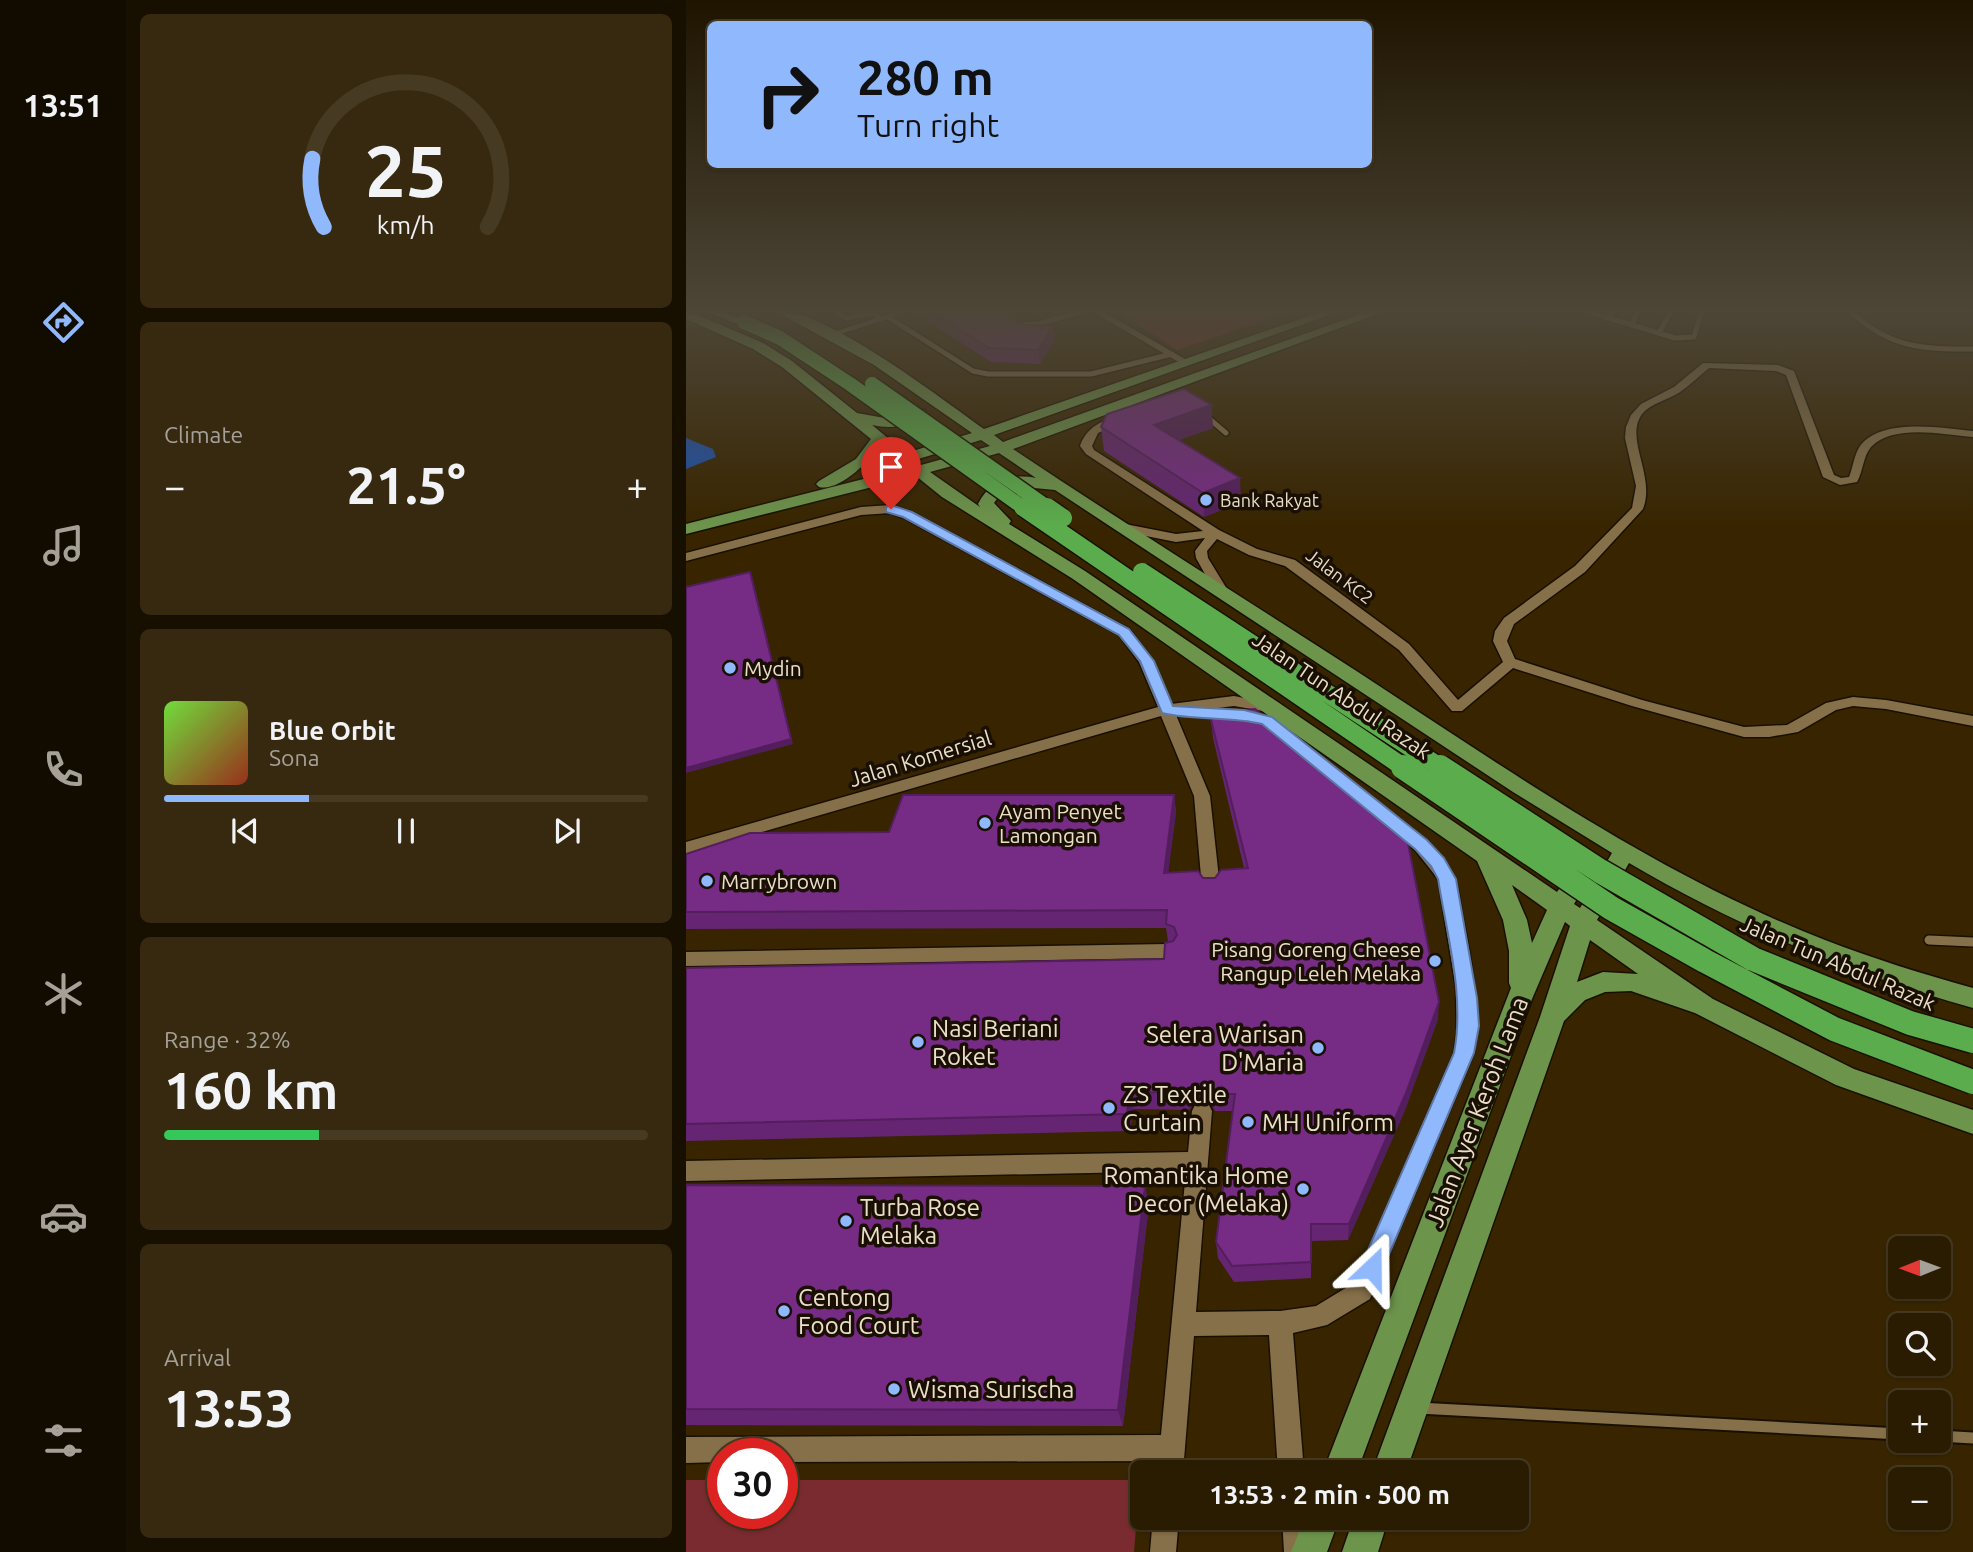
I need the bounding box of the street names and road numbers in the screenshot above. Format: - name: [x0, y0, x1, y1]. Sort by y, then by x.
- street label: Jalan KC2: [1303, 544, 1377, 608]
- street label: Jalan Tun Abdul Razak: [1248, 626, 1436, 764]
- street label: Jalan Komersial: [846, 725, 994, 791]
- street label: Jalan Tun Abdul Razak: [1737, 911, 1939, 1015]
- street label: Jalan Ayer Keroh Lama: [1421, 993, 1533, 1231]

